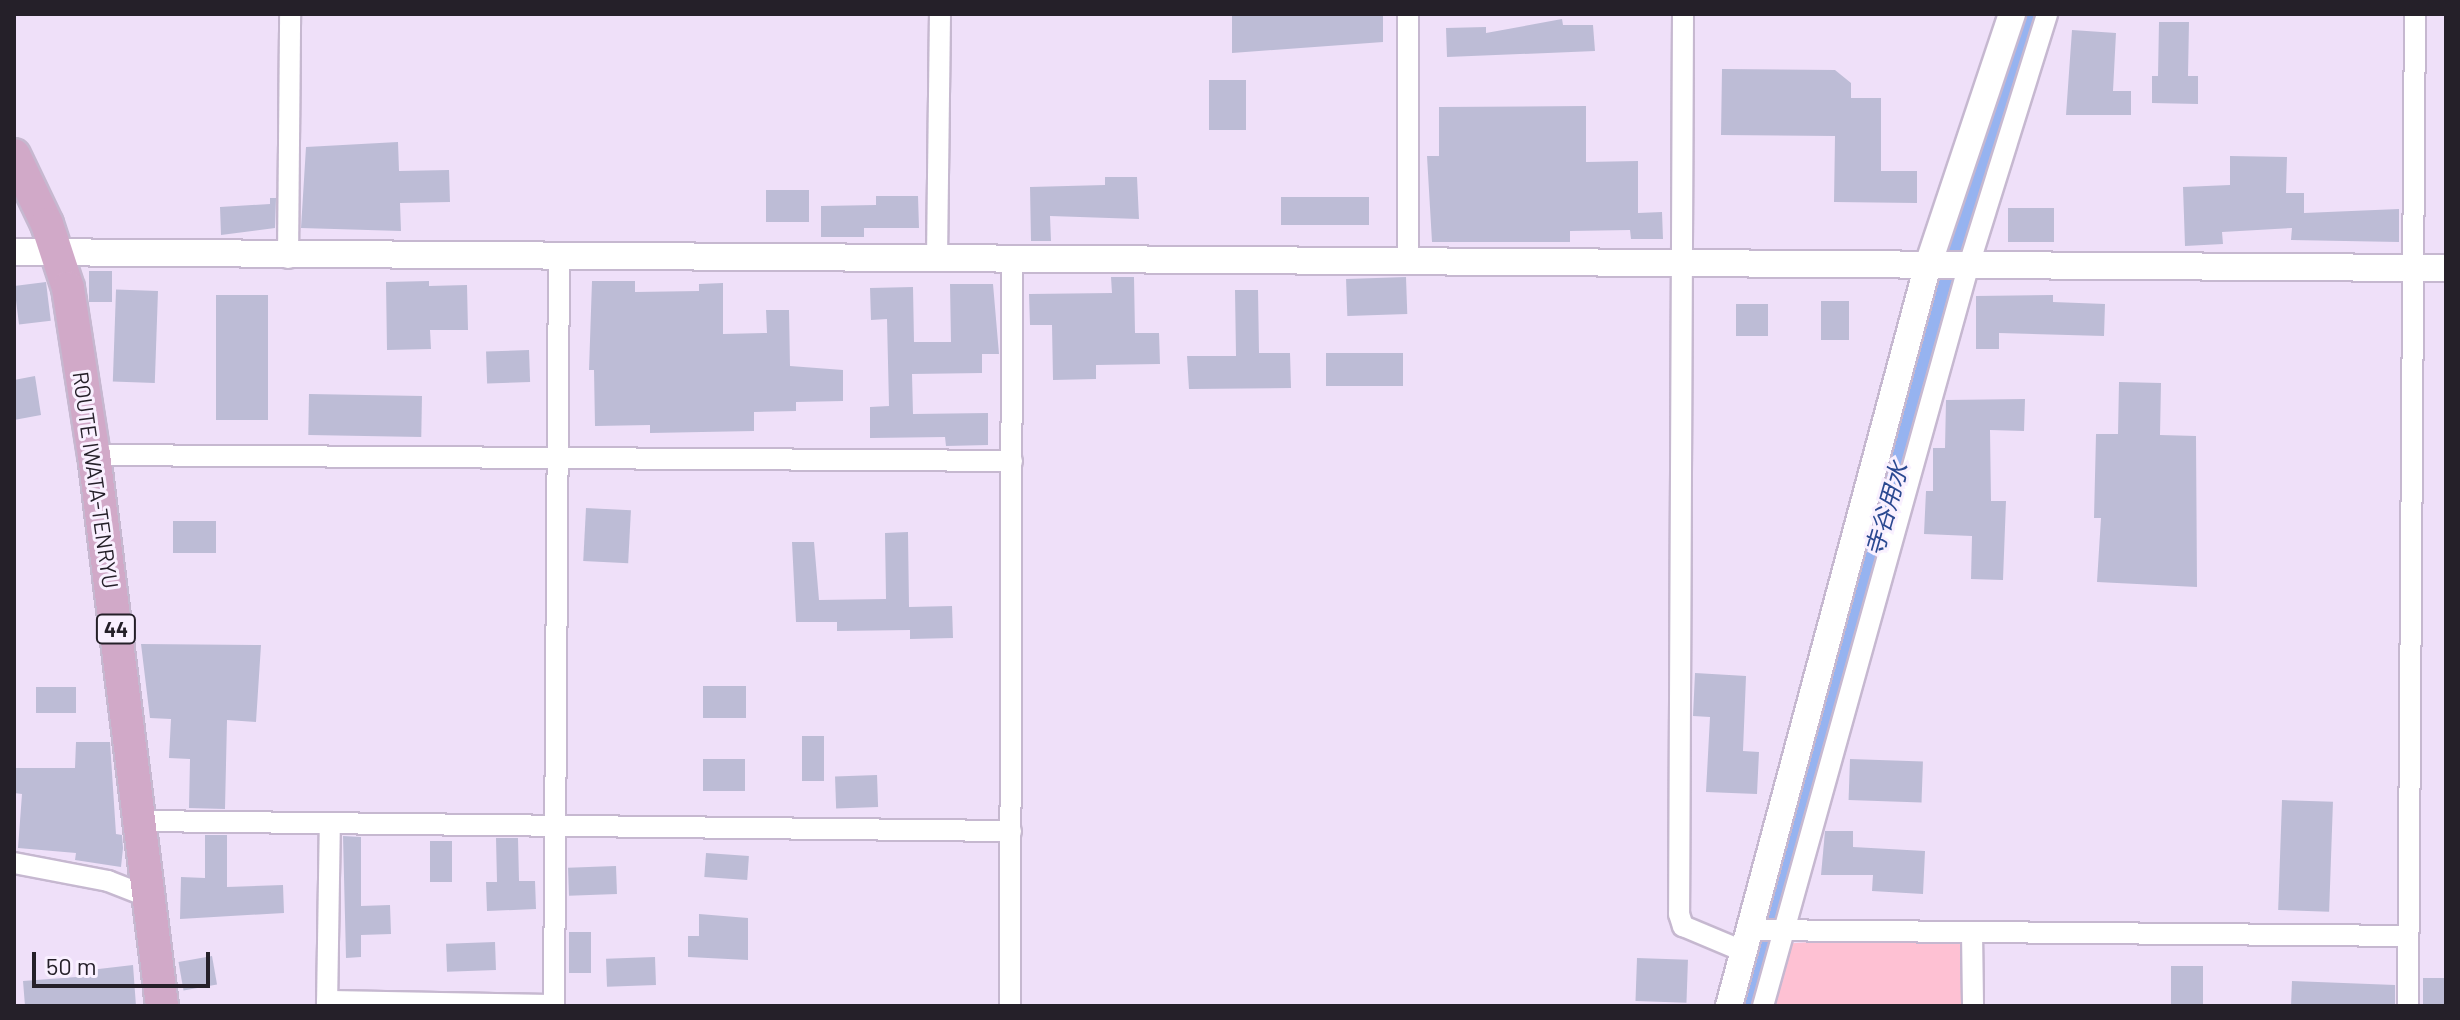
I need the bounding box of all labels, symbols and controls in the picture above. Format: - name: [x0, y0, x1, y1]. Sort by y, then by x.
- street label: ROUTE IWATA-TENRYU: [68, 370, 124, 590]
- water label: 寺谷用水: [1859, 459, 1913, 559]
- road number: 44: [94, 613, 138, 645]
- scale bar: [36, 936, 214, 986]
- text: 50 m: [46, 951, 97, 980]

